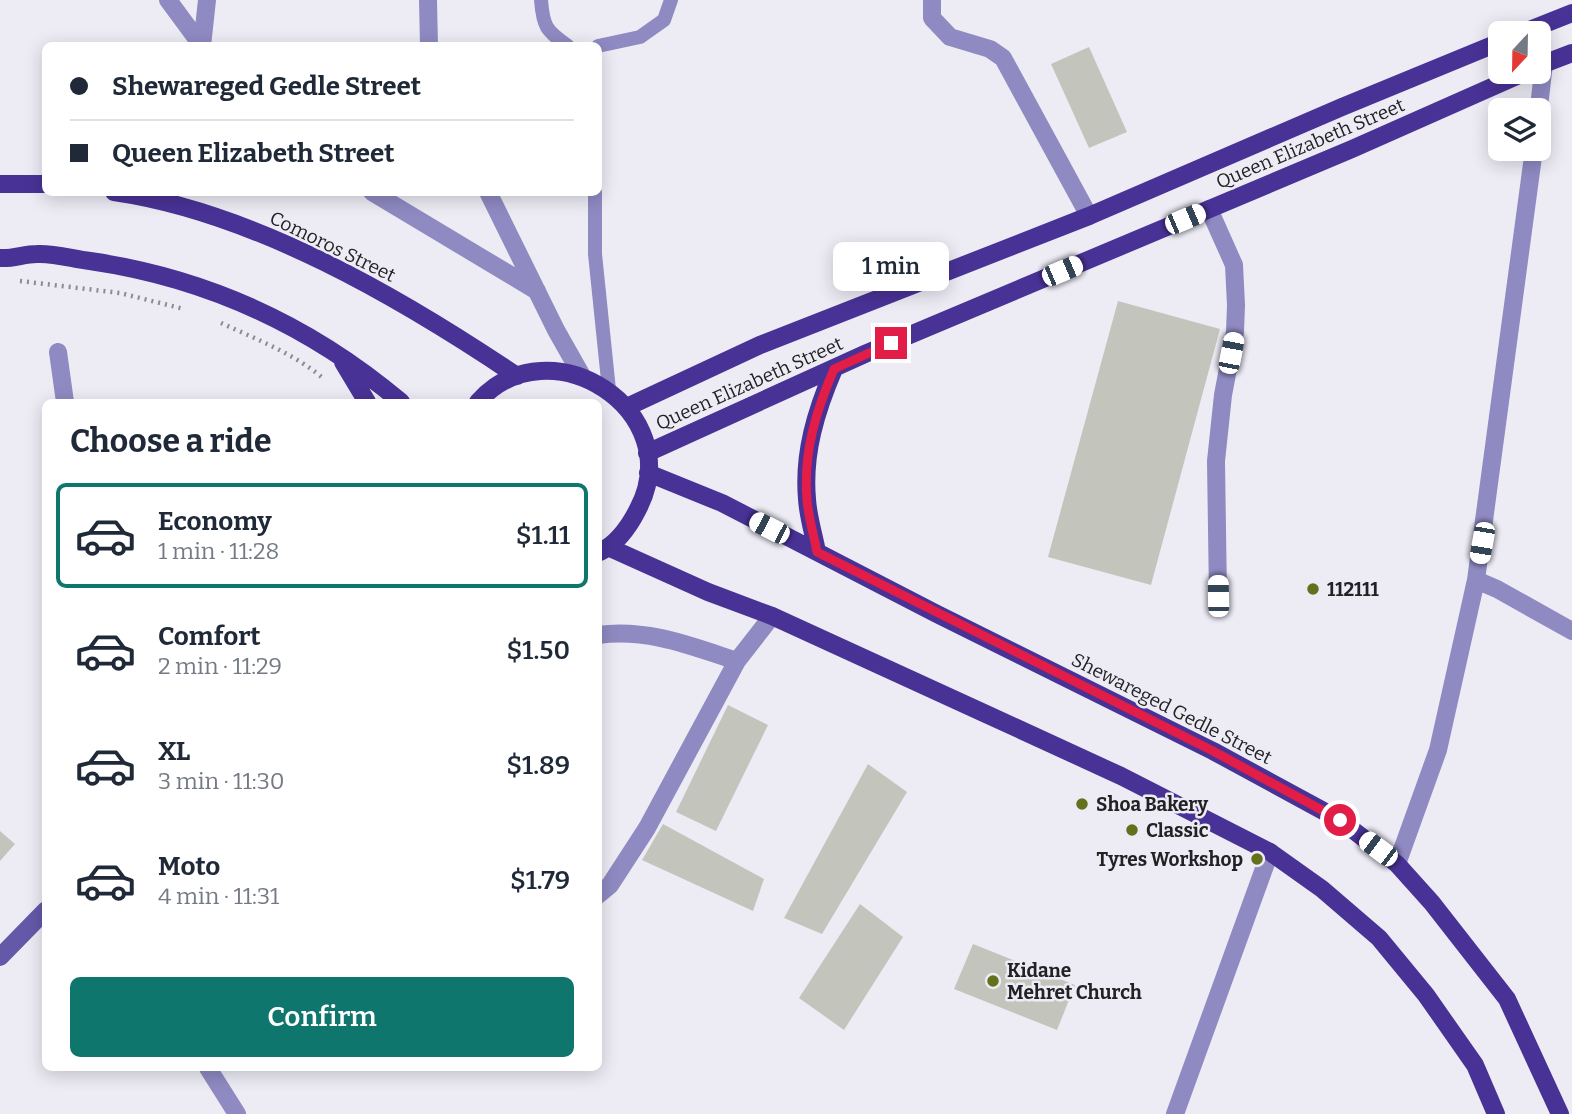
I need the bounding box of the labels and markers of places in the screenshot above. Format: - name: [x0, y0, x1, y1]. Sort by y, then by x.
- place label: 112111: [1327, 578, 1380, 601]
- marker: 112111: [1305, 581, 1321, 597]
- place label: Shoa Bakery: [1096, 793, 1209, 816]
- marker: Shoa Bakery: [1074, 796, 1090, 812]
- place label: Classic: [1146, 819, 1209, 842]
- marker: Classic: [1124, 822, 1140, 838]
- place label: Tyres Workshop: [1096, 848, 1243, 871]
- marker: Tyres Workshop: [1249, 851, 1265, 867]
- place label: Kidane Mehret Church: [1007, 959, 1142, 1004]
- marker: Kidane Mehret Church: [985, 973, 1001, 989]

